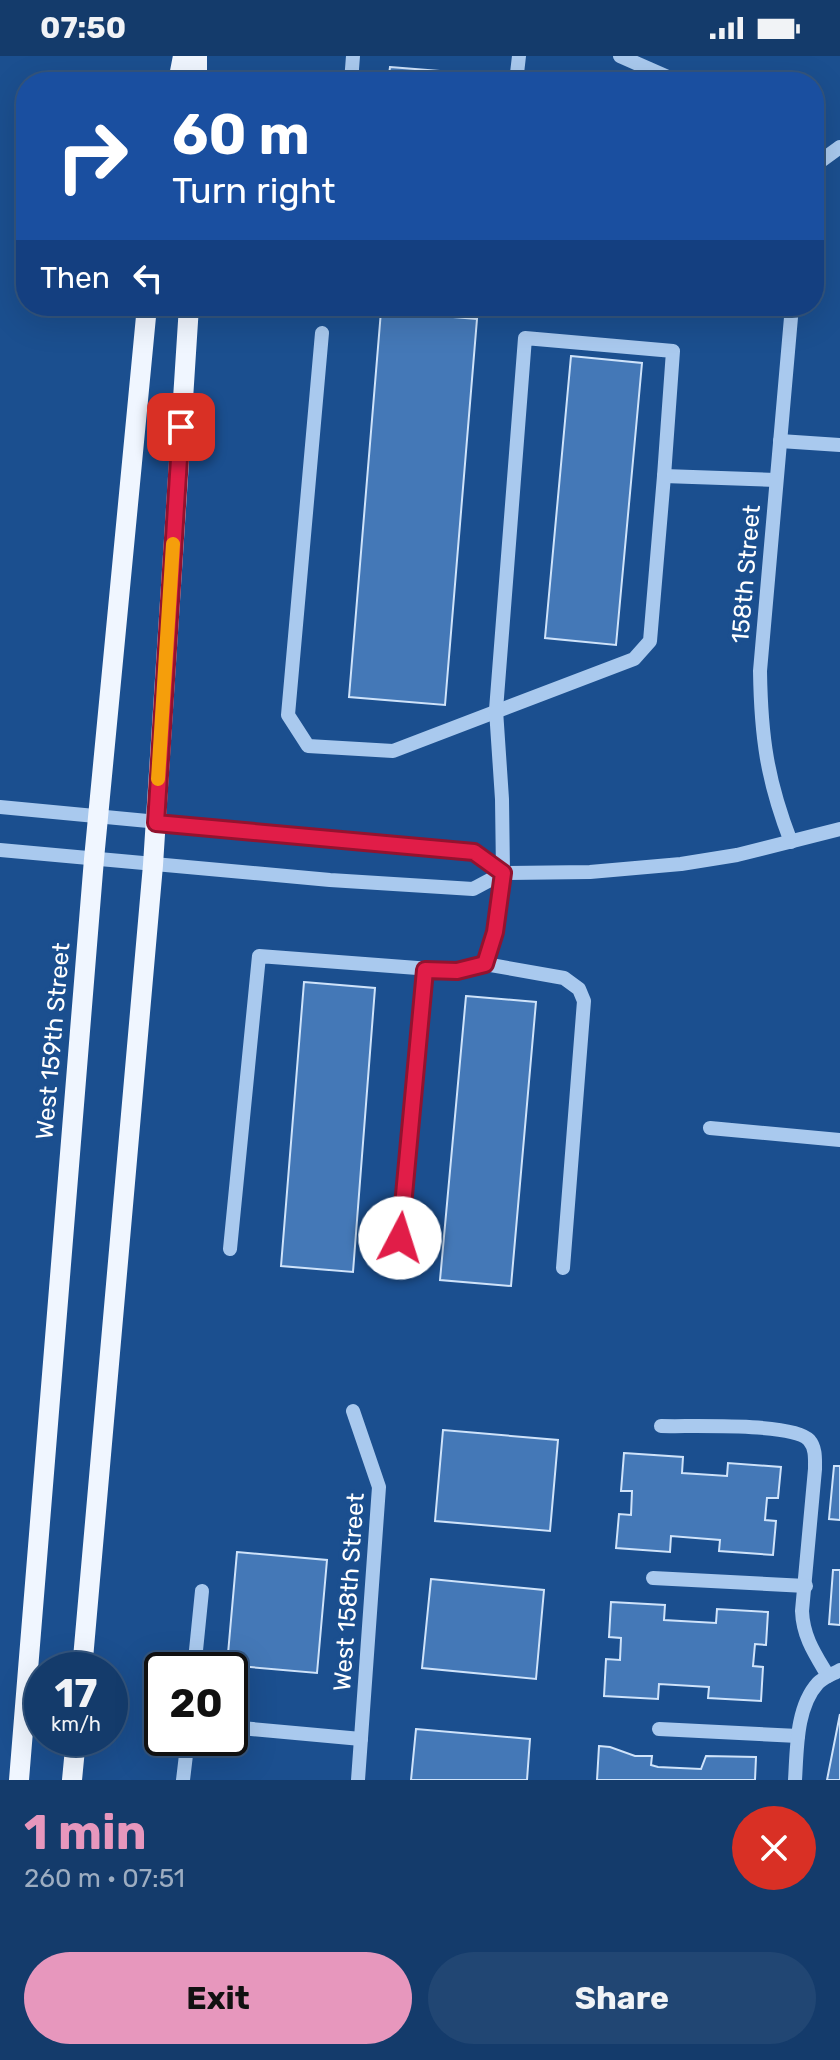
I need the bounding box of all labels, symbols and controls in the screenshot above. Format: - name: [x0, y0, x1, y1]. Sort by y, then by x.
- text: 07:50: [40, 10, 126, 46]
- text: 60 m: [172, 102, 310, 168]
- icon: right: [40, 104, 144, 208]
- text: Turn right: [172, 169, 336, 212]
- icon: left: [126, 256, 170, 300]
- text: Then: [40, 260, 110, 296]
- pin: [147, 393, 215, 461]
- icon: arrive: [159, 405, 203, 449]
- street label: 158th Street: [726, 504, 766, 644]
- street label: West 159th Street: [30, 941, 76, 1141]
- position arrow: [358, 1196, 442, 1280]
- street label: West 158th Street: [328, 1492, 370, 1692]
- speed limit sign: 20: [144, 1652, 248, 1756]
- text: 17: [55, 1670, 97, 1717]
- text: km/h: [51, 1712, 101, 1736]
- text: 1 min: [24, 1804, 147, 1861]
- button: close: [732, 1806, 816, 1890]
- text: 260 m · 07:51: [24, 1863, 185, 1894]
- button: Exit: [24, 1952, 412, 2044]
- button: Share: [428, 1952, 816, 2044]

